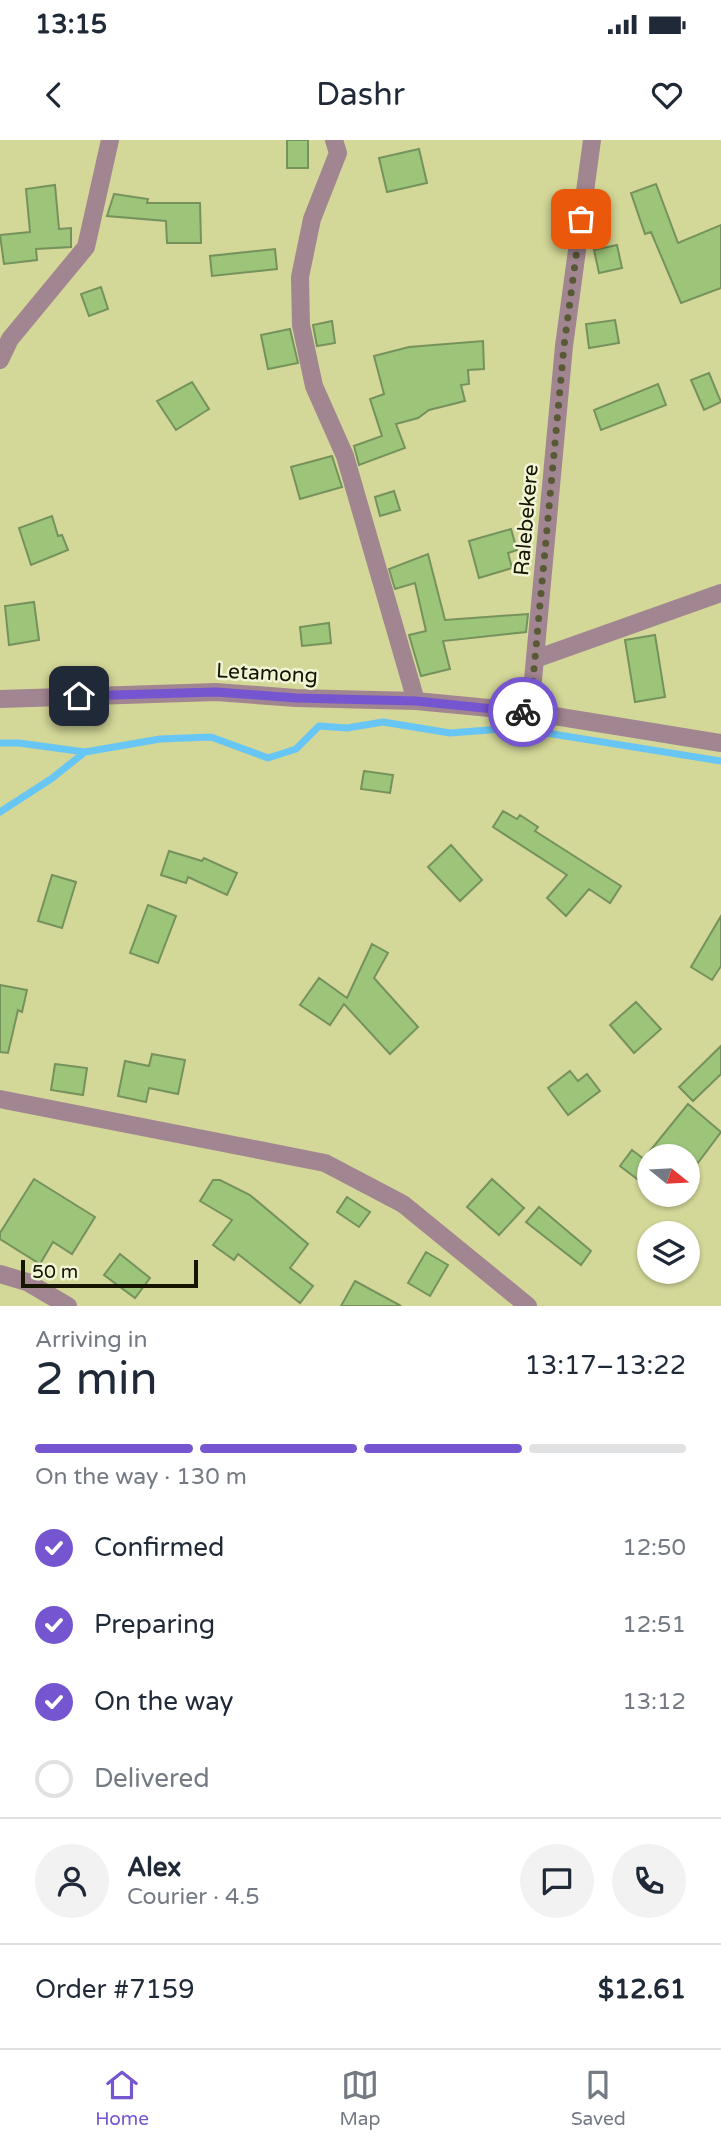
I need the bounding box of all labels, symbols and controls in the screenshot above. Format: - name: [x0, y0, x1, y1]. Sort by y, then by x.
- text: 13:15: [35, 9, 107, 40]
- icon: back: [35, 76, 73, 114]
- text: Dashr: [316, 76, 405, 114]
- icon: heart: [648, 76, 686, 114]
- pin: [551, 189, 611, 249]
- icon: bag: [562, 200, 600, 238]
- street label: Ralebekere: [509, 463, 544, 577]
- street label: Letamong: [215, 658, 319, 689]
- pin: [49, 666, 109, 726]
- icon: home: [60, 677, 98, 715]
- courier: [488, 677, 558, 747]
- icon: bike: [504, 693, 542, 731]
- north arrow: [637, 1144, 700, 1208]
- map controls: [637, 1144, 700, 1284]
- button: layers: [637, 1221, 700, 1284]
- scale bar: [21, 1257, 198, 1289]
- text: 50 m: [32, 1261, 78, 1283]
- text: Arriving in: [35, 1326, 148, 1354]
- text: 13:17–13:22: [525, 1350, 686, 1381]
- text: 2 min: [35, 1352, 158, 1407]
- text: On the way · 130 m: [35, 1463, 247, 1491]
- icon: check: [35, 1529, 73, 1567]
- text: Confirmed: [94, 1532, 224, 1563]
- text: 12:50: [622, 1534, 686, 1562]
- icon: check: [35, 1606, 73, 1644]
- text: Preparing: [94, 1609, 215, 1640]
- text: 12:51: [622, 1611, 686, 1639]
- icon: check: [35, 1683, 73, 1721]
- text: On the way: [94, 1686, 234, 1717]
- text: 13:12: [622, 1688, 686, 1716]
- text: Delivered: [94, 1763, 210, 1794]
- button: person: [35, 1844, 109, 1918]
- button: chat: [520, 1844, 594, 1918]
- button: phone: [612, 1844, 686, 1918]
- text: Alex: [127, 1852, 181, 1883]
- text: Courier · 4.5: [127, 1883, 260, 1911]
- text: Order #7159: [35, 1974, 195, 2005]
- text: $12.61: [598, 1974, 686, 2005]
- tab: Home: [95, 2066, 149, 2130]
- tab: Map: [339, 2066, 380, 2130]
- tab: Saved: [571, 2066, 626, 2130]

